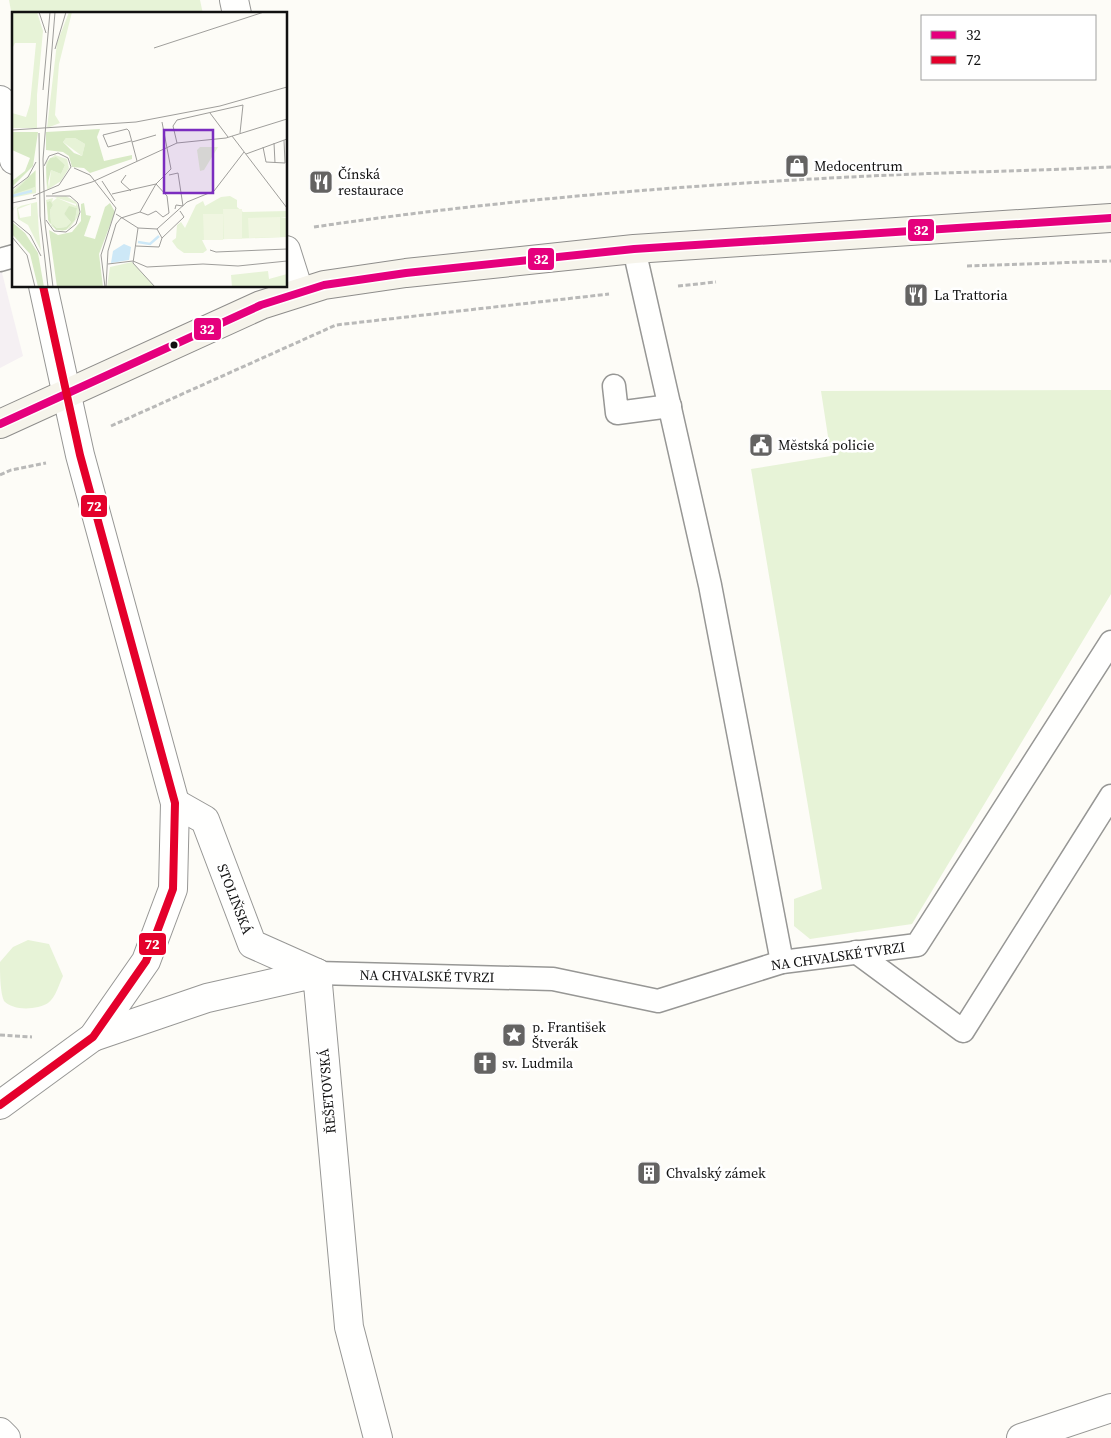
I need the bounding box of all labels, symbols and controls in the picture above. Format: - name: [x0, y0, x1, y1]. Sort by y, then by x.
- inset map: [12, 12, 288, 288]
- legend: [921, 15, 1096, 80]
- text: 32: [966, 24, 981, 45]
- text: 72: [966, 49, 981, 70]
- shop icon: Medocentrum: [784, 153, 810, 179]
- place label: Medocentrum: [814, 156, 903, 176]
- place label: Čínská restaurace: [338, 164, 404, 200]
- restaurant icon: Čínská restaurace: [308, 169, 334, 195]
- line badge: 32: [907, 218, 935, 242]
- text: 32: [913, 220, 929, 240]
- line badge: 32: [527, 247, 555, 271]
- text: 32: [533, 249, 549, 269]
- restaurant icon: La Trattoria: [903, 282, 929, 308]
- place label: La Trattoria: [934, 285, 1008, 305]
- line badge: 32: [193, 317, 222, 341]
- text: 32: [199, 319, 215, 339]
- unlabelled marker: [169, 340, 179, 350]
- public building icon: Městská policie: [748, 432, 774, 458]
- place label: Městská policie: [778, 435, 874, 455]
- line badge: 72: [80, 494, 108, 518]
- text: 72: [86, 496, 102, 516]
- street label: STOLIŇSKÁ: [212, 861, 258, 938]
- line badge: 72: [138, 932, 167, 956]
- text: 72: [144, 934, 160, 954]
- street label: NA CHVALSKÉ TVRZI: [770, 937, 906, 975]
- street label: NA CHVALSKÉ TVRZI: [359, 965, 495, 987]
- place label: p. František Štverák: [532, 1017, 606, 1053]
- place icon: p. František Štverák: [501, 1022, 527, 1048]
- street label: ŘEŠETOVSKÁ: [313, 1047, 341, 1135]
- church icon: sv. Ludmila: [472, 1050, 498, 1076]
- place label: sv. Ludmila: [502, 1053, 574, 1073]
- building icon: Chvalský zámek: [636, 1160, 662, 1186]
- place label: Chvalský zámek: [666, 1163, 766, 1183]

